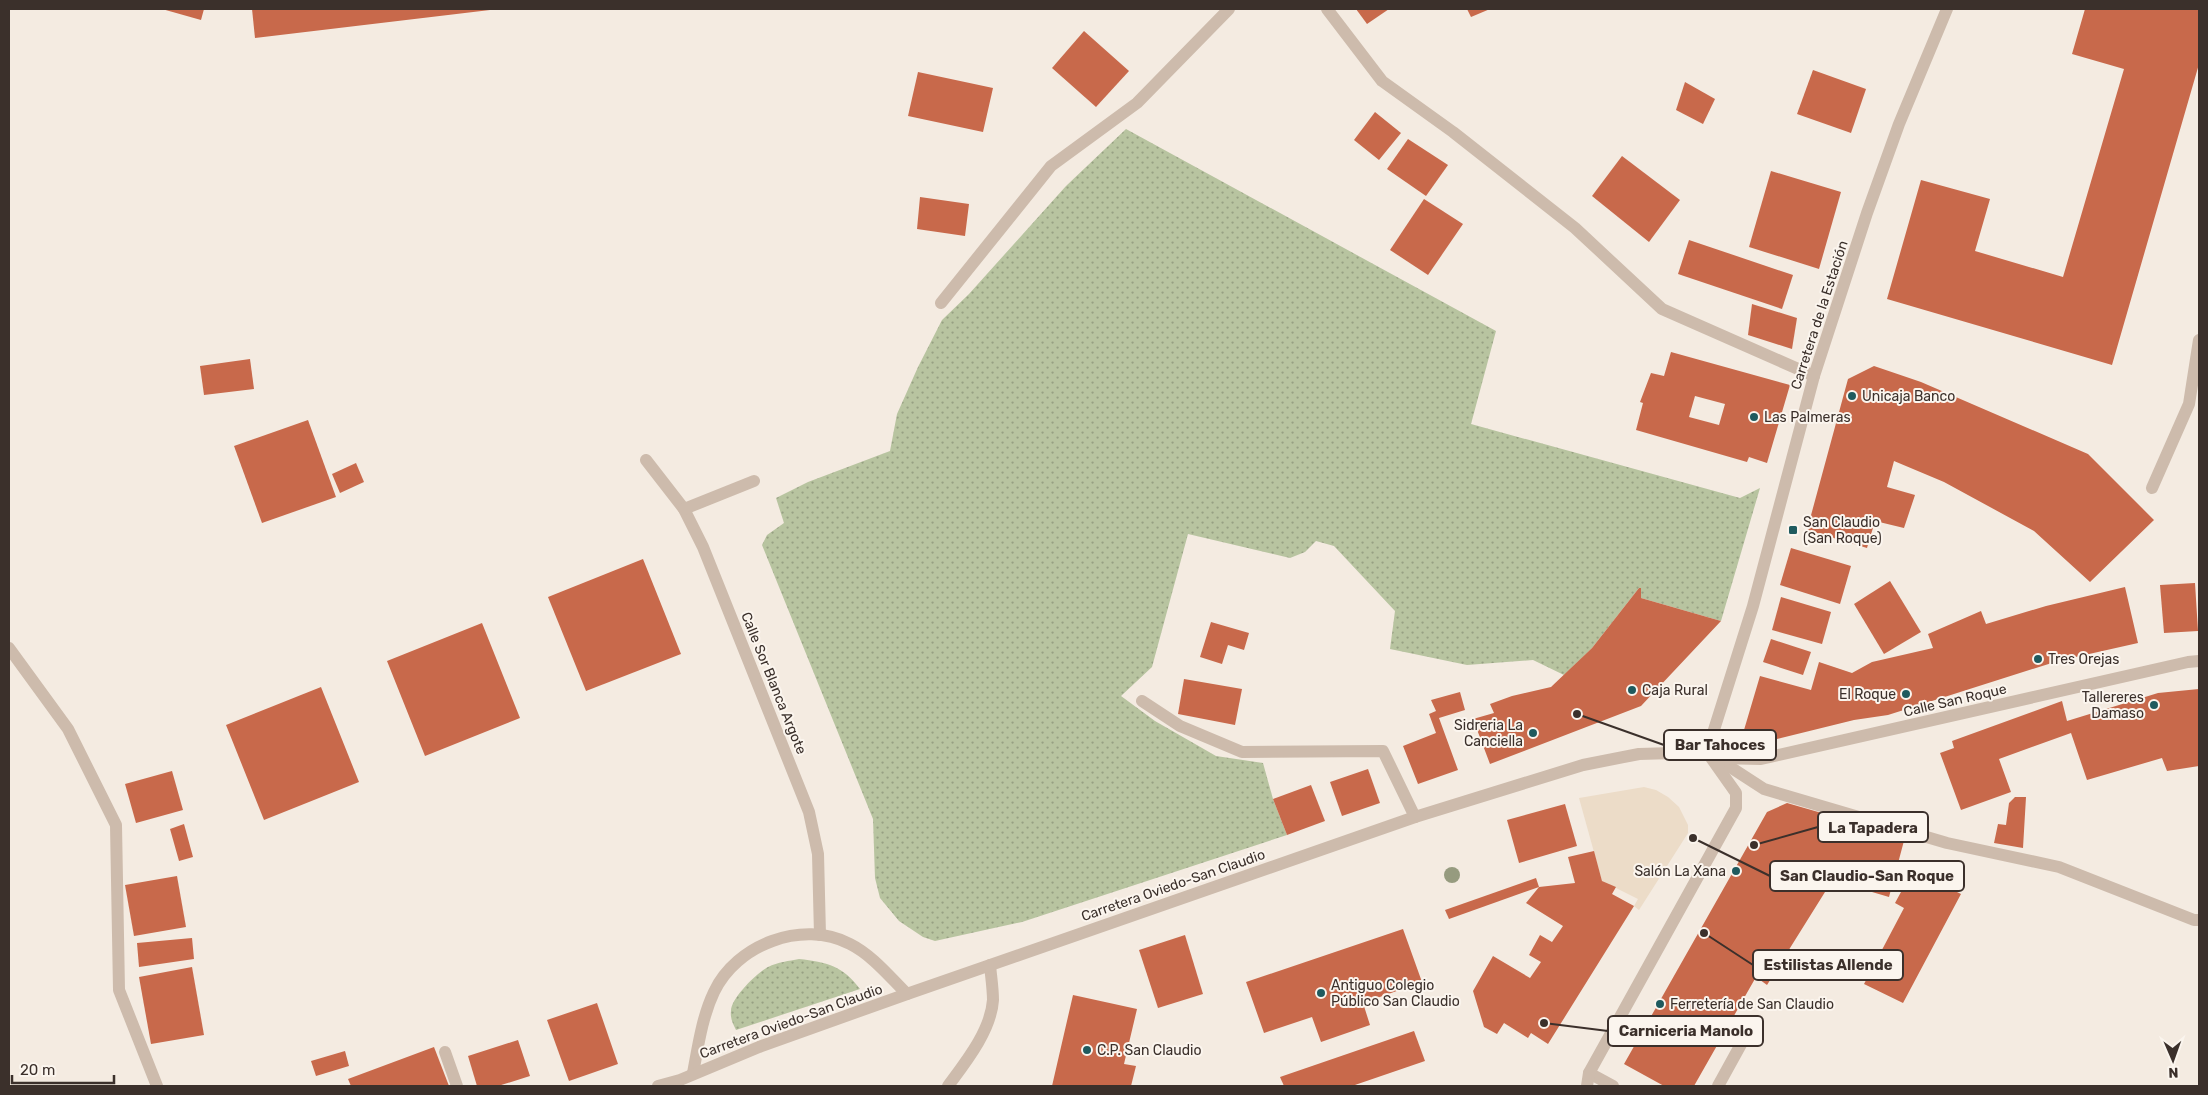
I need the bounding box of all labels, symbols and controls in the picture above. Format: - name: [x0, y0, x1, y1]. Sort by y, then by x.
- street label: Carretera de la Estación: [1787, 239, 1852, 392]
- place label: Unicaja Banco: [1862, 388, 1955, 405]
- marker: Unicaja Banco: [1846, 390, 1858, 402]
- place label: Las Palmeras: [1764, 409, 1851, 426]
- marker: Las Palmeras: [1748, 411, 1760, 423]
- place label: San Claudio (San Roque): [1803, 514, 1882, 547]
- marker: San Claudio (San Roque): [1787, 524, 1799, 536]
- street label: Calle Sor Blanca Argote: [737, 610, 810, 757]
- place label: Tres Orejas: [2048, 651, 2120, 668]
- marker: Tres Orejas: [2032, 653, 2044, 665]
- street label: Calle San Roque: [1902, 680, 2008, 721]
- place label: Caja Rural: [1642, 682, 1708, 699]
- marker: Caja Rural: [1626, 684, 1638, 696]
- place label: El Roque: [1839, 686, 1896, 703]
- marker: El Roque: [1900, 688, 1912, 700]
- place label: Tallereres Damaso: [2082, 689, 2144, 722]
- marker: Tallereres Damaso: [2148, 699, 2160, 711]
- place label: Sidreria La Canciella: [1454, 717, 1523, 750]
- marker: Sidreria La Canciella: [1527, 727, 1539, 739]
- callout: Bar Tahoces: [1664, 730, 1776, 760]
- text: Bar Tahoces: [1675, 736, 1765, 754]
- callout: La Tapadera: [1818, 812, 1928, 842]
- text: La Tapadera: [1828, 819, 1918, 837]
- street label: Carretera Oviedo-San Claudio: [1079, 846, 1267, 925]
- callout: San Claudio-San Roque: [1770, 861, 1964, 891]
- place label: Salón La Xana: [1634, 863, 1726, 880]
- marker: Salón La Xana: [1730, 865, 1742, 877]
- text: San Claudio-San Roque: [1780, 867, 1954, 885]
- callout: Estilistas Allende: [1753, 950, 1903, 980]
- text: Estilistas Allende: [1763, 956, 1893, 974]
- place label: Antiguo Colegio Público San Claudio: [1331, 977, 1460, 1010]
- street label: Carretera Oviedo-San Claudio: [697, 980, 885, 1063]
- marker: Antiguo Colegio Público San Claudio: [1315, 987, 1327, 999]
- place label: Ferretería de San Claudio: [1670, 996, 1834, 1013]
- marker: Ferretería de San Claudio: [1654, 998, 1666, 1010]
- callout: Carniceria Manolo: [1608, 1016, 1763, 1046]
- text: Carniceria Manolo: [1619, 1022, 1753, 1040]
- north arrow: [2148, 1035, 2198, 1085]
- place label: C.P. San Claudio: [1097, 1042, 1201, 1059]
- marker: C.P. San Claudio: [1081, 1044, 1093, 1056]
- scale bar: [12, 1052, 115, 1084]
- text: 20 m: [20, 1061, 55, 1079]
- text: N: [2168, 1064, 2179, 1081]

